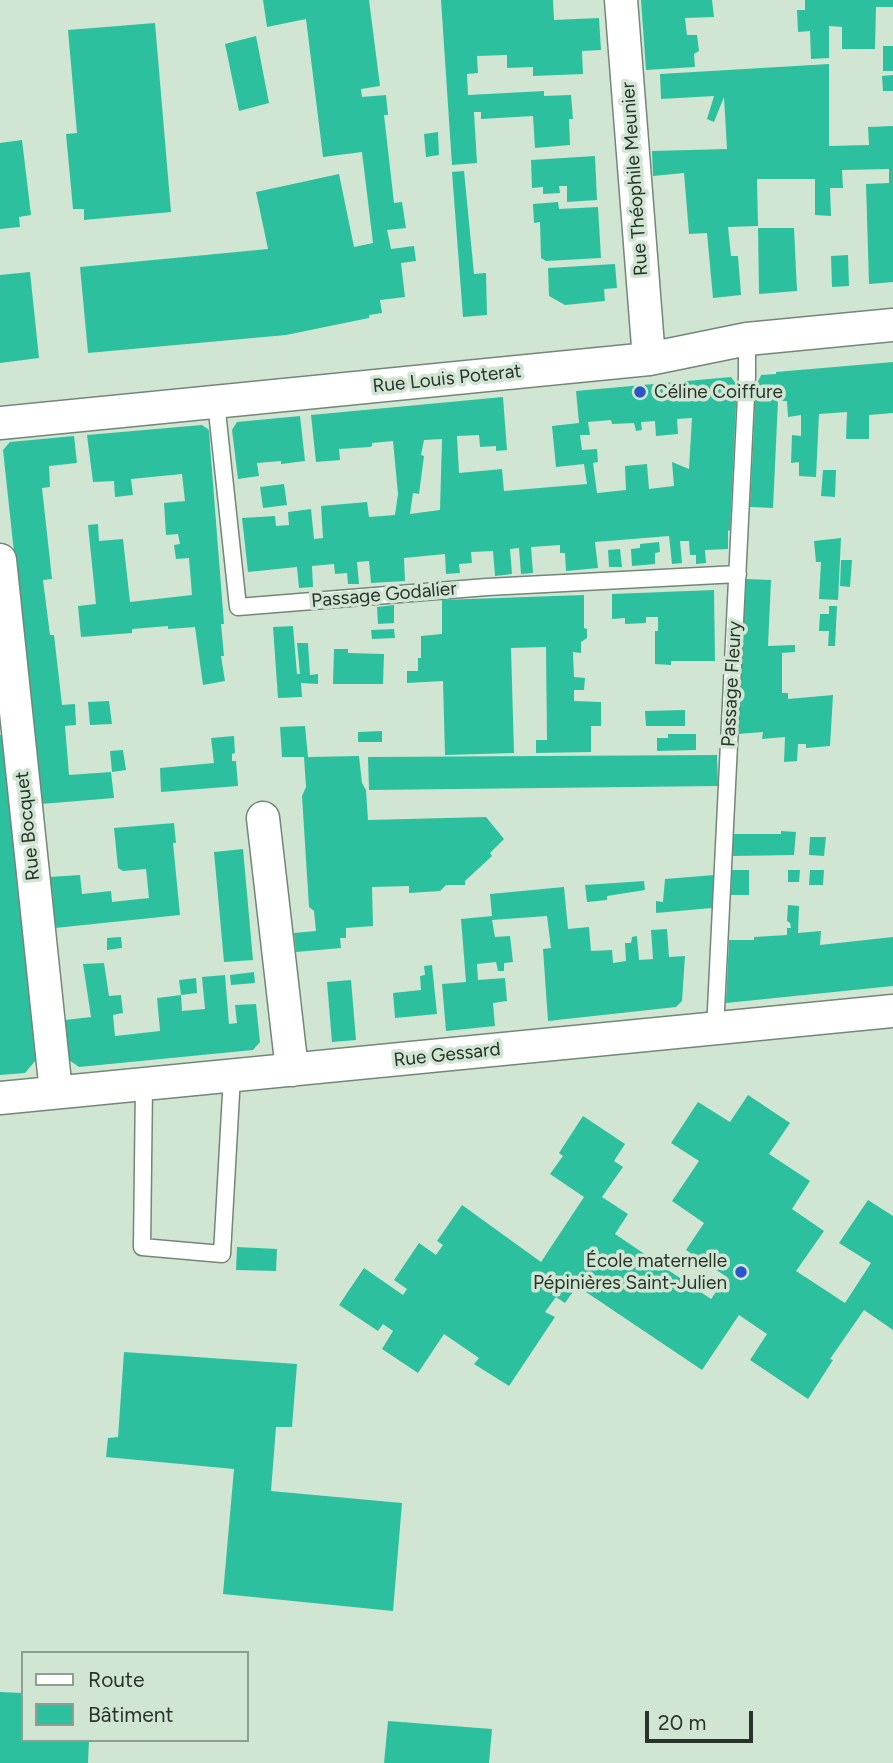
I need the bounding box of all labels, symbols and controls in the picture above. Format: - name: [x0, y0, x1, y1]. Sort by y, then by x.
- street label: Rue Théophile Meunier: [617, 81, 653, 277]
- street label: Rue Louis Poterat: [371, 360, 523, 398]
- place label: Céline Coiffure: [654, 381, 783, 403]
- marker: Céline Coiffure: [632, 384, 648, 400]
- street label: Passage Godalier: [310, 577, 458, 613]
- street label: Passage Fleury: [717, 620, 747, 748]
- street label: Rue Bocquet: [11, 770, 45, 882]
- street label: Rue Gessard: [392, 1038, 502, 1072]
- place label: École maternelle Pépinières Saint-Julien: [533, 1250, 727, 1294]
- marker: École maternelle Pépinières Saint-Julien: [733, 1264, 749, 1280]
- legend: [21, 1651, 248, 1742]
- text: Route: [88, 1667, 144, 1692]
- scale bar: [648, 1696, 756, 1740]
- text: Bâtiment: [88, 1702, 173, 1727]
- text: 20 m: [658, 1710, 706, 1735]

